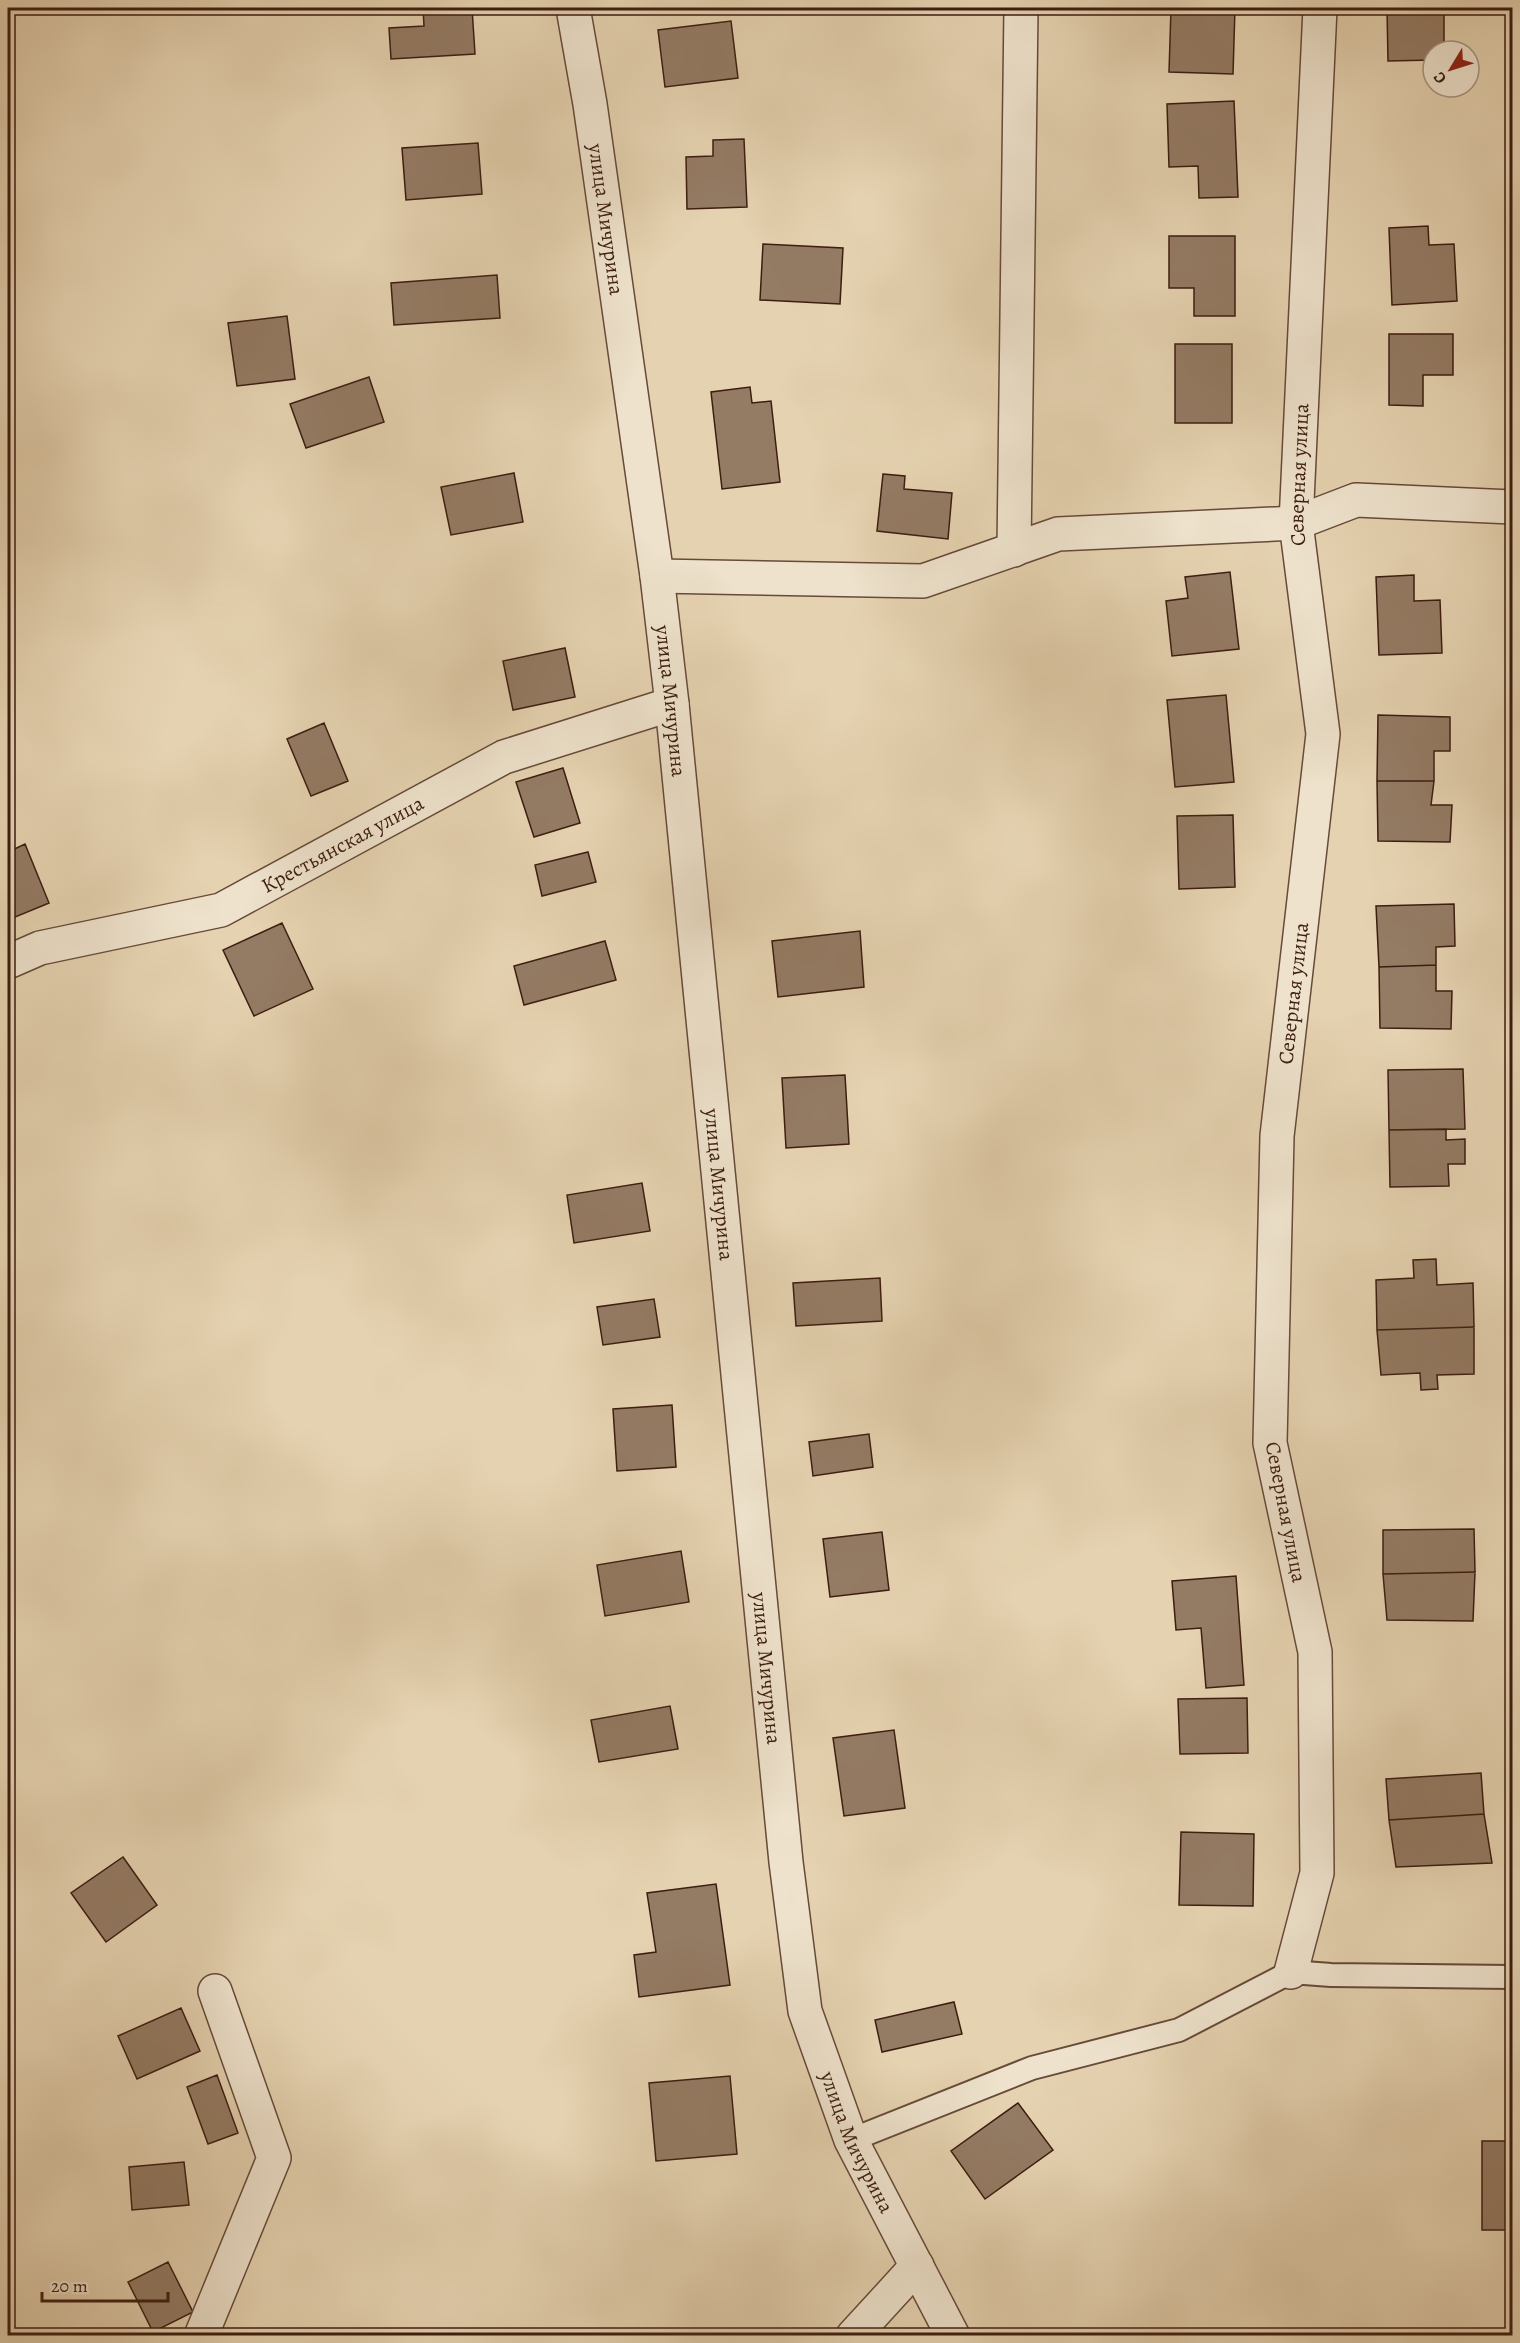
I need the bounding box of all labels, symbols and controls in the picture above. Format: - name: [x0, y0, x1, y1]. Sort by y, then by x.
- north arrow: [1421, 39, 1481, 99]
- text: С: [1428, 67, 1452, 88]
- street label: улица Мичурина: [582, 141, 631, 297]
- street label: Северная улица: [1282, 402, 1316, 548]
- street label: улица Мичурина: [649, 623, 693, 779]
- street label: Крестьянская улица: [256, 789, 429, 900]
- street label: Северная улица: [1271, 920, 1315, 1066]
- street label: улица Мичурина: [698, 1106, 741, 1262]
- street label: Северная улица: [1259, 1439, 1313, 1585]
- street label: улица Мичурина: [745, 1590, 788, 1746]
- street label: улица Мичурина: [813, 2066, 901, 2218]
- scale bar: [42, 2265, 168, 2303]
- text: 20 m: [51, 2274, 88, 2298]

